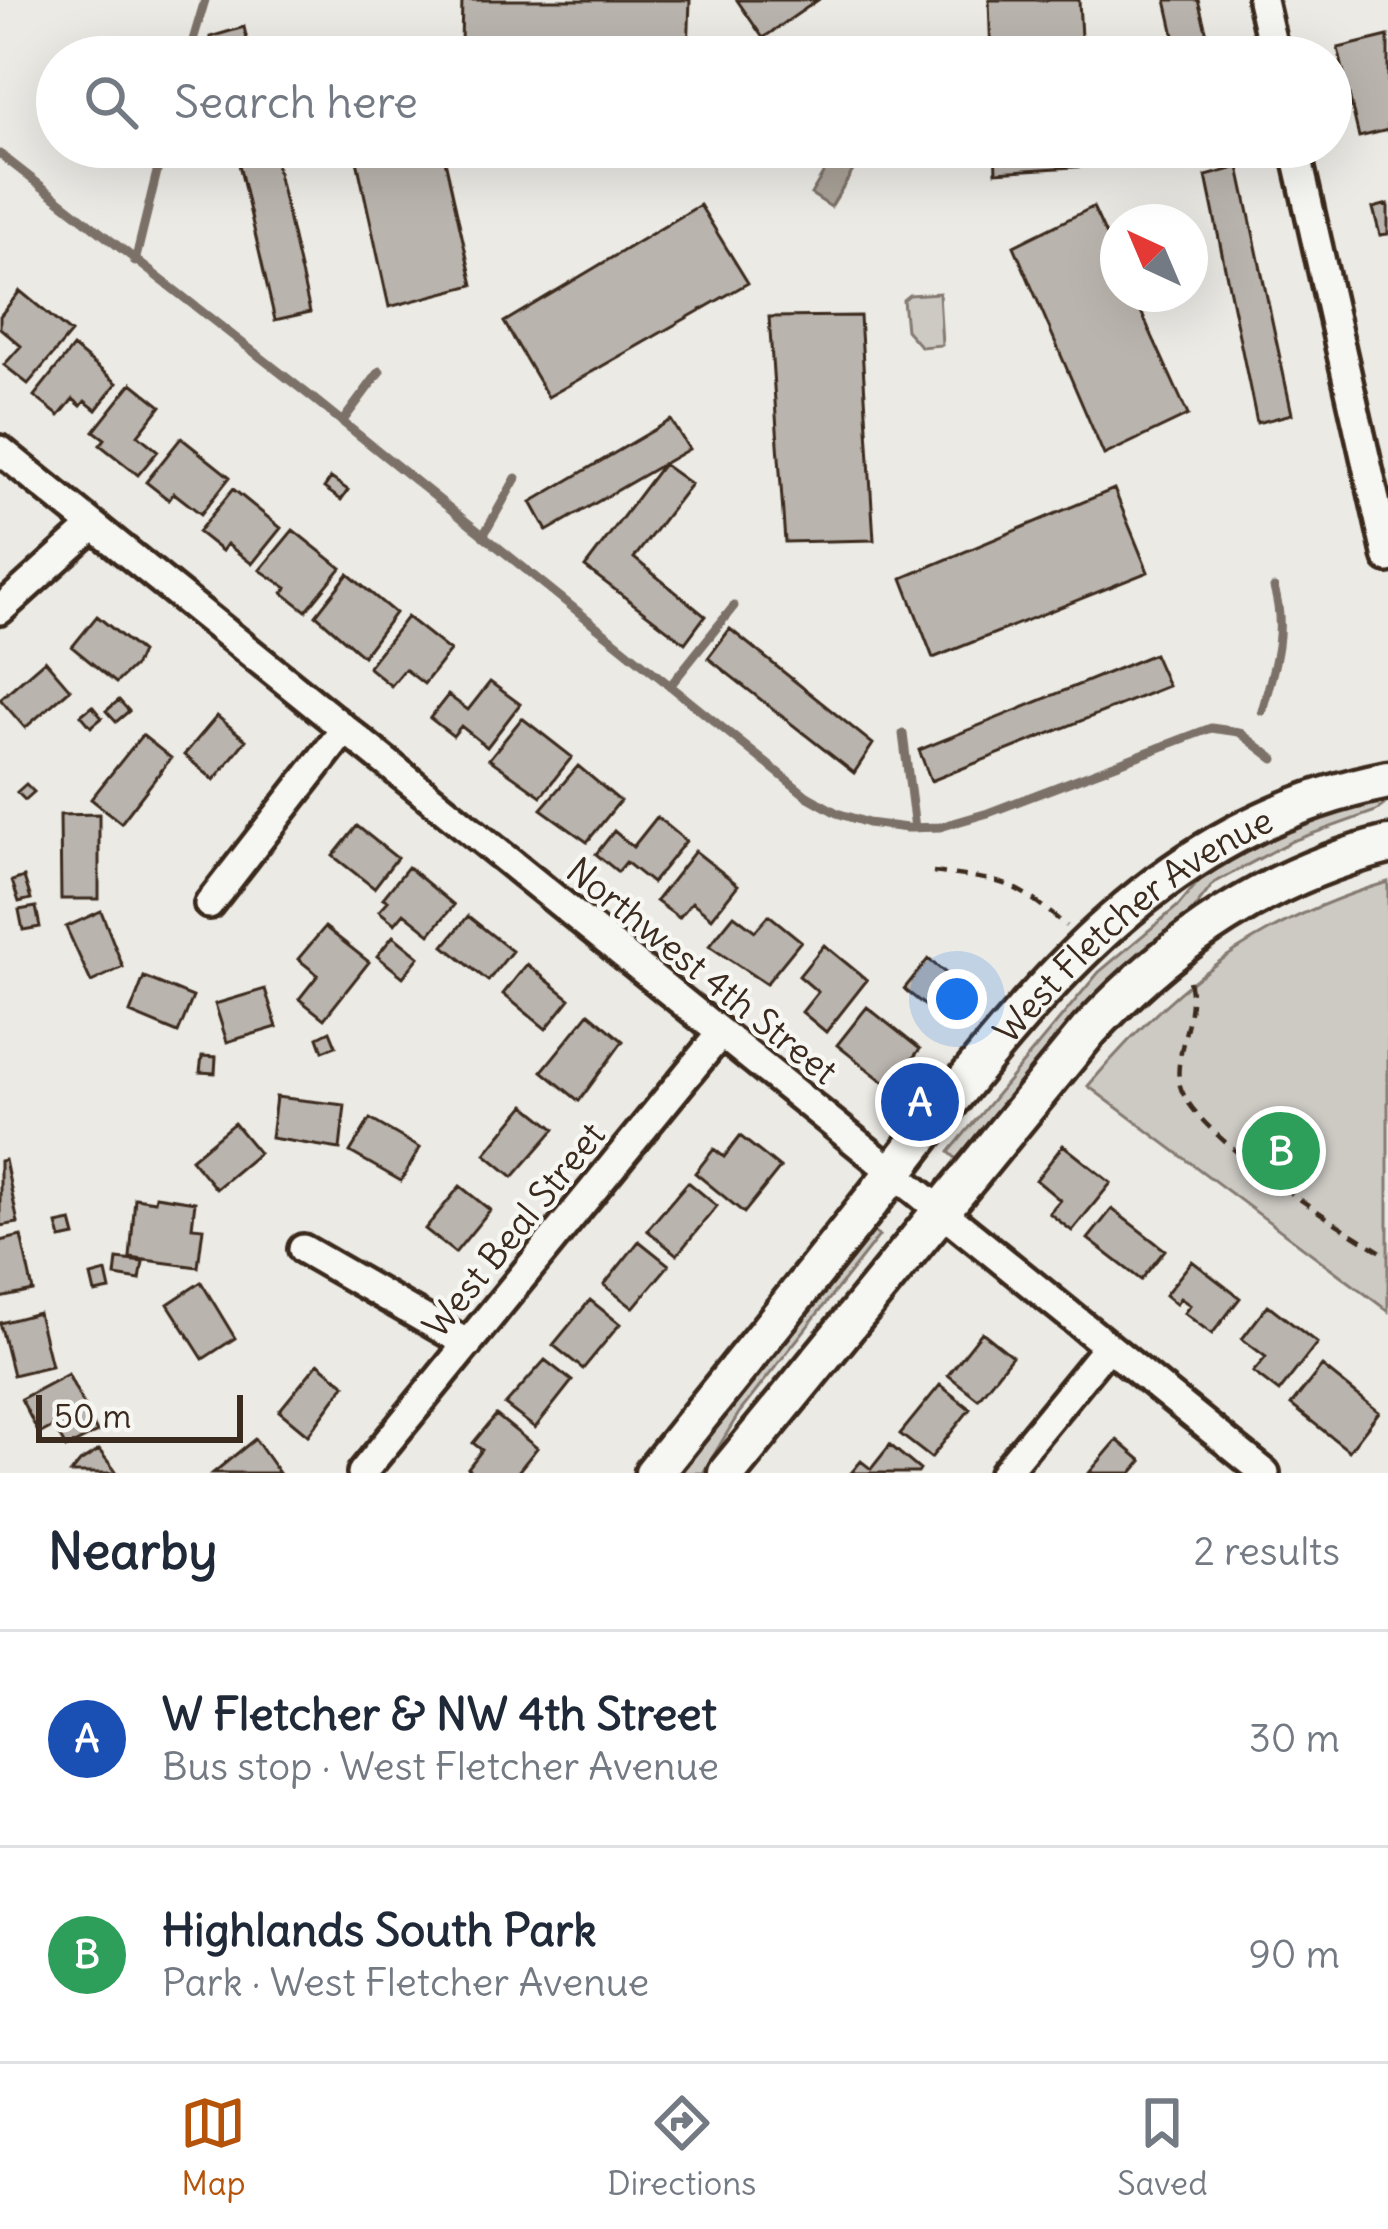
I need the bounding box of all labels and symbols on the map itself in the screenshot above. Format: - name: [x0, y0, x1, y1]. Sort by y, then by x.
- north arrow: [1100, 204, 1208, 312]
- street label: West Fletcher Avenue: [984, 797, 1280, 1052]
- street label: Northwest 4th Street: [558, 848, 846, 1094]
- your location: [927, 969, 987, 1029]
- pin: A: [881, 1057, 959, 1147]
- pin: B: [1242, 1106, 1320, 1196]
- street label: West Beal Street: [413, 1113, 615, 1347]
- scale bar: [36, 1389, 243, 1442]

